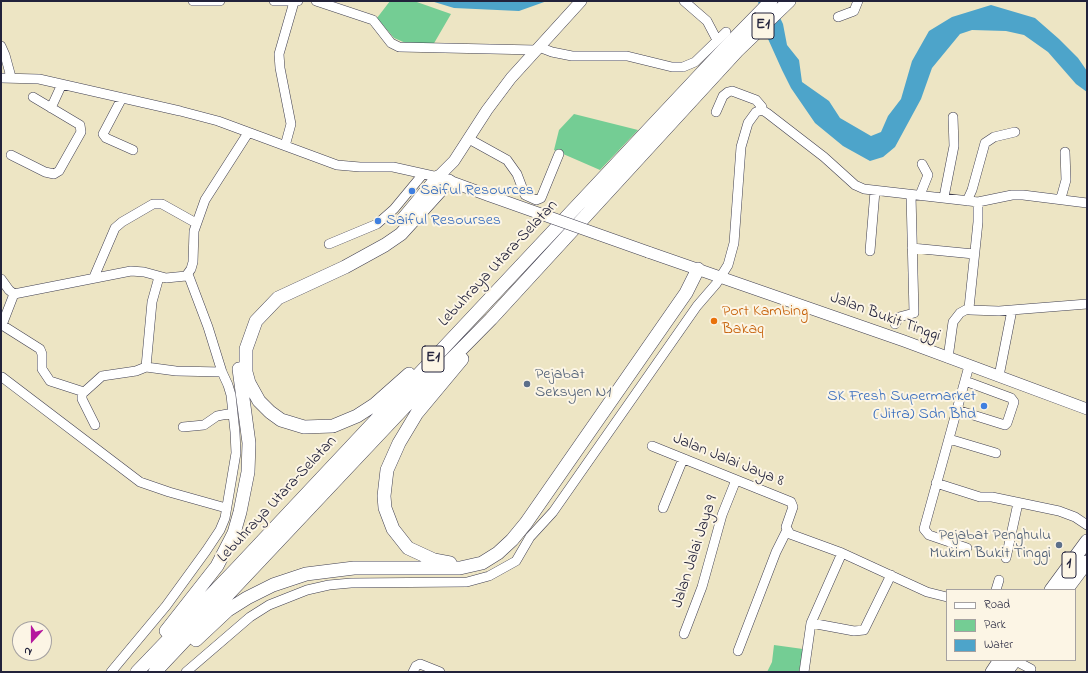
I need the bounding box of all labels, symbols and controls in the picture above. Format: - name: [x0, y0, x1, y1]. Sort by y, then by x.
- road number: E1: [752, 13, 774, 39]
- place label: Saiful Resources: [420, 181, 534, 201]
- marker: Saiful Resources: [407, 186, 417, 196]
- street label: Lebuhraya Utara–Selatan: [435, 197, 563, 331]
- place label: Saiful Resourses: [386, 211, 501, 231]
- marker: Saiful Resourses: [373, 216, 383, 226]
- street label: Jalan Bukit Tinggi: [827, 289, 943, 347]
- place label: Port Kambing Bakaq: [722, 302, 808, 340]
- marker: Port Kambing Bakaq: [709, 316, 719, 326]
- road number: E1: [422, 346, 444, 372]
- place label: Pejabat Seksyen N1: [535, 365, 611, 403]
- marker: Pejabat Seksyen N1: [522, 379, 532, 389]
- place label: SK Fresh Supermarket (Jitra) Sdn Bhd: [827, 387, 976, 425]
- marker: SK Fresh Supermarket (Jitra) Sdn Bhd: [979, 401, 989, 411]
- street label: Jalan Jalai Jaya 8: [670, 430, 786, 492]
- street label: Lebuhraya Utara–Selatan: [214, 433, 342, 567]
- street label: Jalan Jalai Jaya 9: [669, 493, 723, 611]
- place label: Pejabat Penghulu Mukim Bukit Tinggi: [930, 526, 1051, 564]
- marker: Pejabat Penghulu Mukim Bukit Tinggi: [1054, 540, 1064, 550]
- road number: 1: [1062, 552, 1076, 578]
- legend: [946, 589, 1076, 661]
- text: Road: [984, 596, 1010, 614]
- text: Park: [984, 616, 1006, 634]
- north arrow: [12, 621, 52, 661]
- text: Water: [984, 636, 1013, 654]
- text: N: [22, 642, 34, 660]

